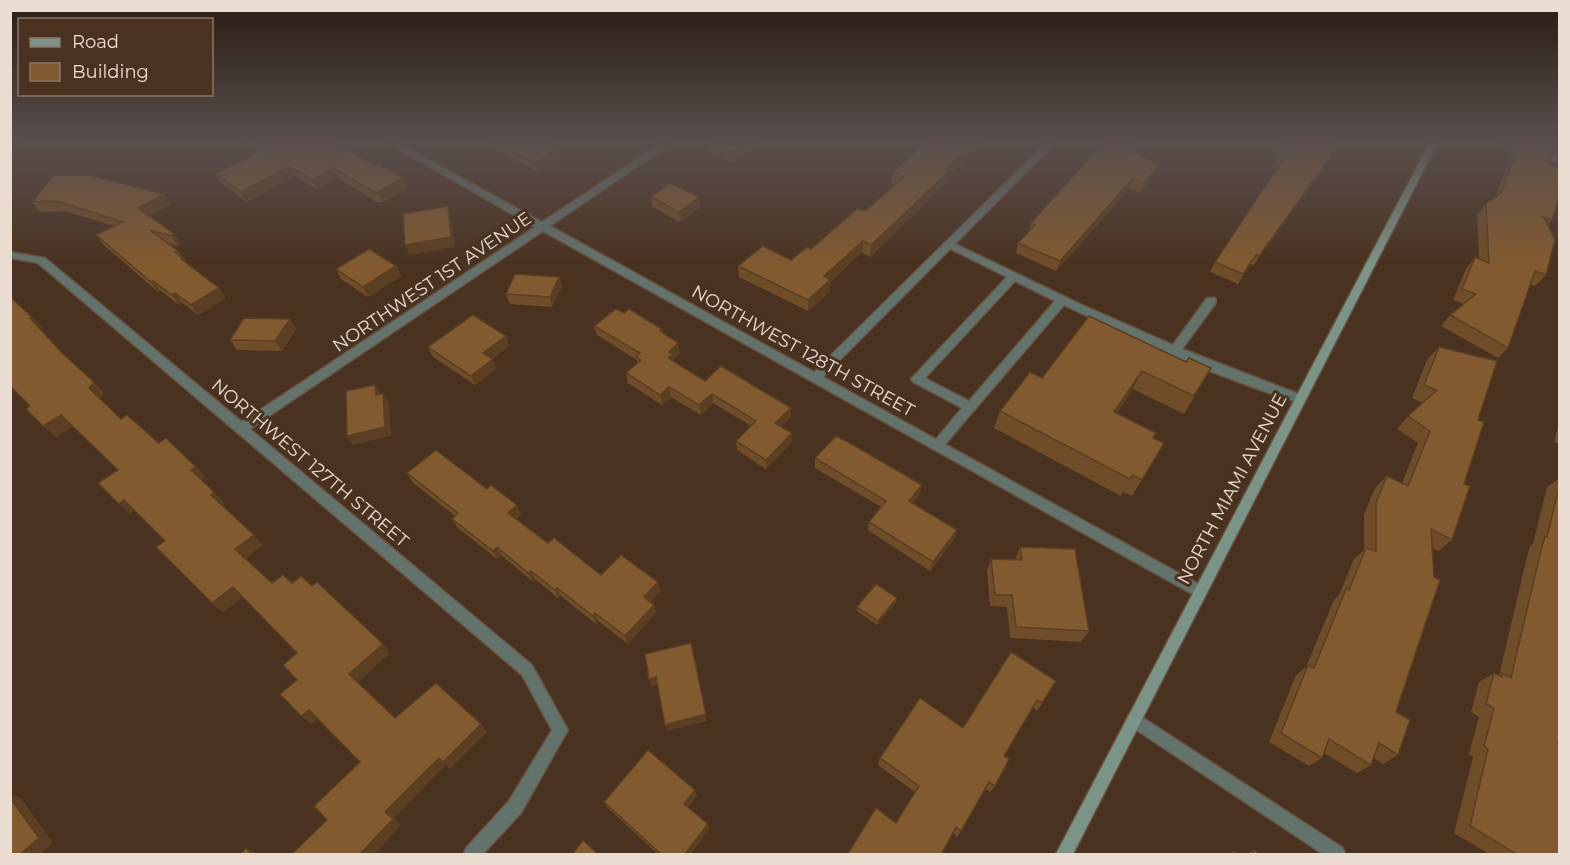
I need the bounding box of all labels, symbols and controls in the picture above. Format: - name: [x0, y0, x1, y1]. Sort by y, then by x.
- legend: [18, 18, 213, 96]
- text: Road: [72, 31, 119, 53]
- text: Building: [72, 61, 149, 83]
- street label: NORTHWEST 1ST AVENUE: [328, 207, 536, 357]
- street label: NORTHWEST 128TH STREET: [688, 280, 919, 422]
- street label: NORTHWEST 127TH STREET: [207, 374, 414, 552]
- street label: NORTH MIAMI AVENUE: [1172, 390, 1292, 588]

